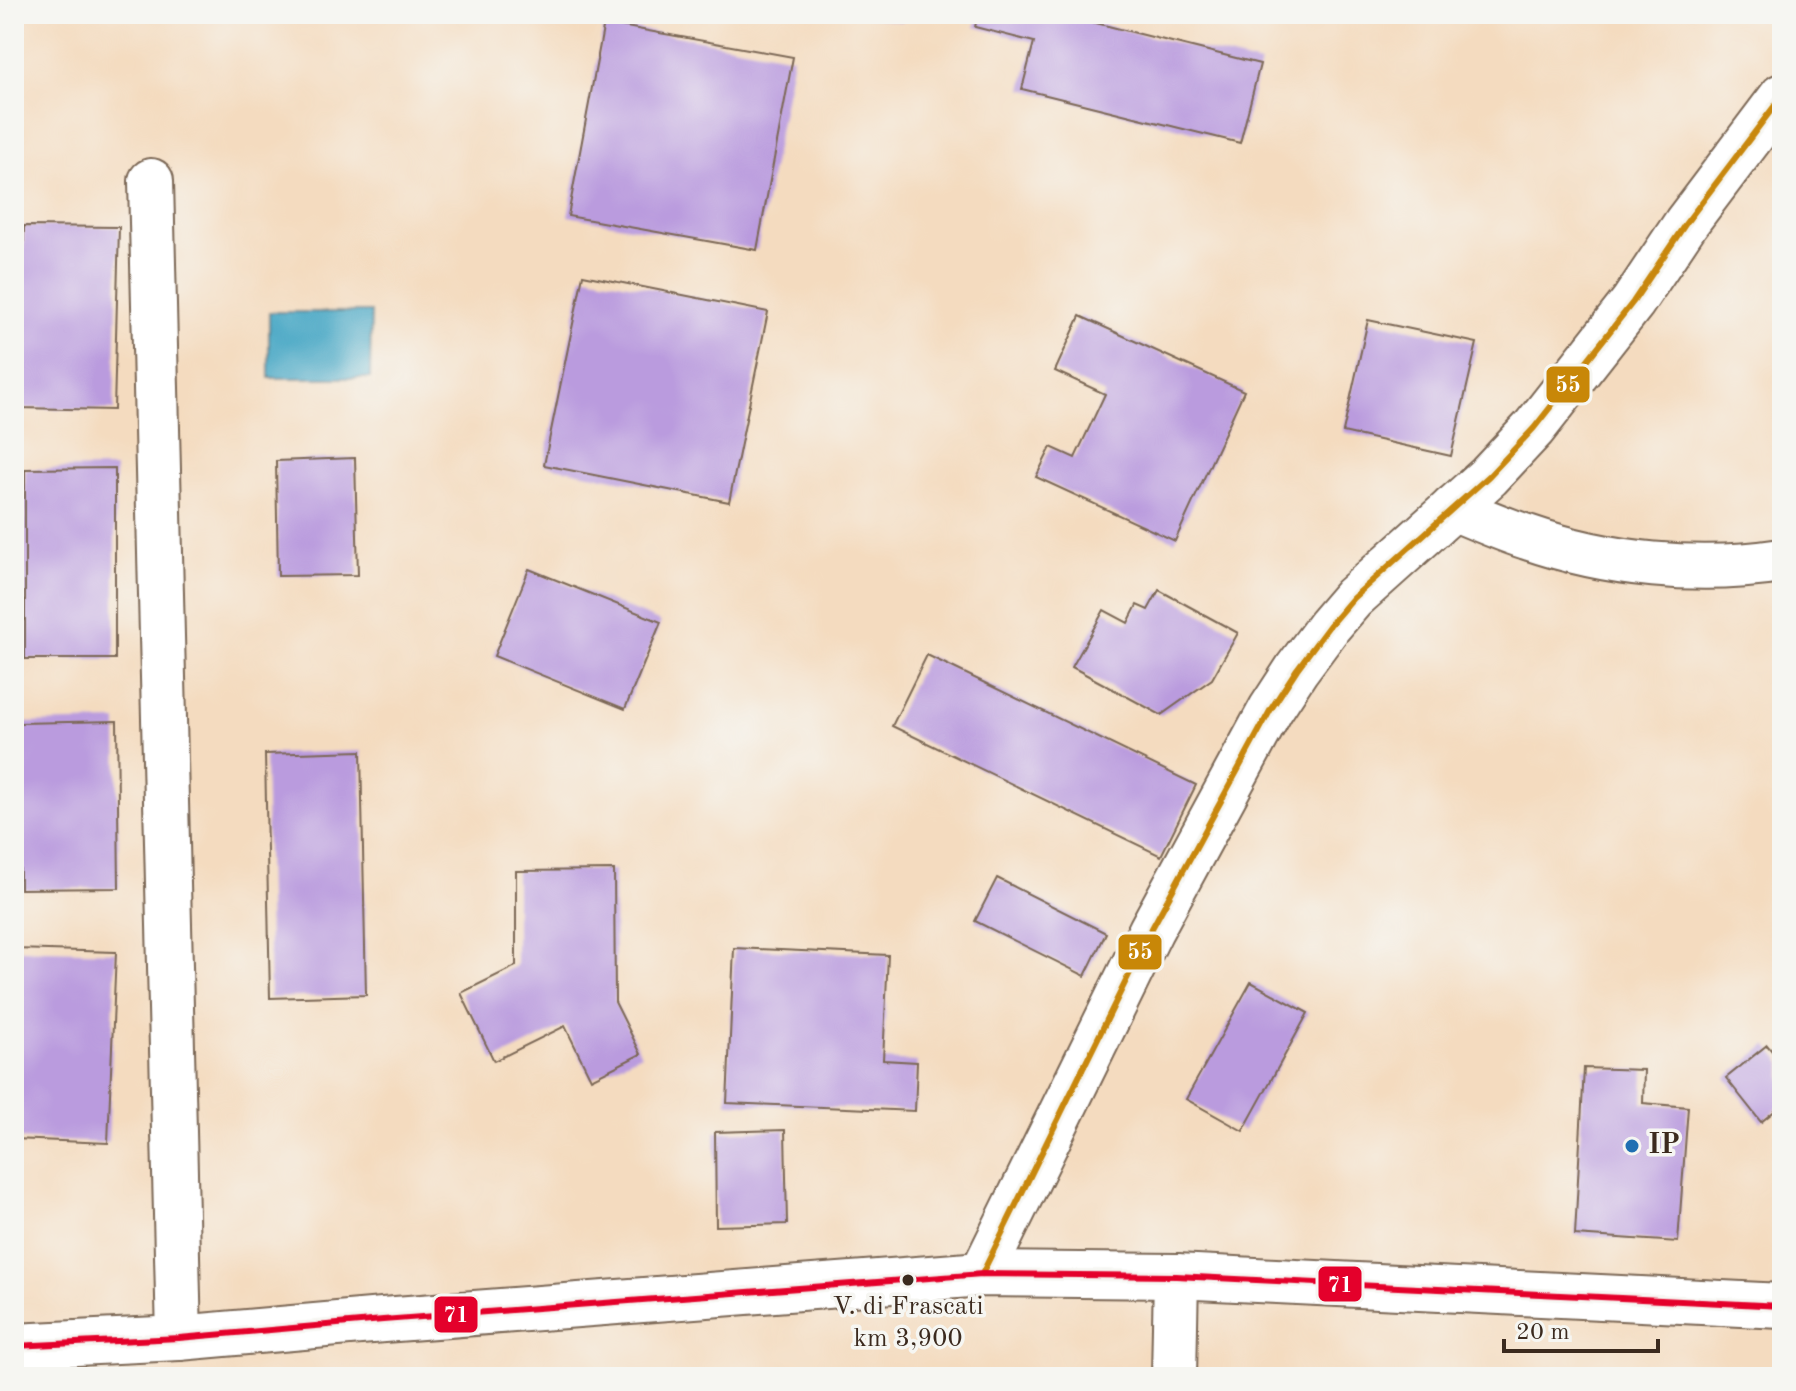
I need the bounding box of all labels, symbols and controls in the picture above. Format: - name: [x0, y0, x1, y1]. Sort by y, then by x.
- line badge: 55: [1545, 365, 1591, 404]
- text: 55: [1555, 375, 1581, 397]
- line badge: 55: [1117, 933, 1163, 971]
- text: 55: [1127, 942, 1153, 964]
- place label: IP: [1648, 1132, 1680, 1160]
- marker: IP: [1623, 1137, 1641, 1155]
- line badge: 71: [1317, 1265, 1363, 1303]
- marker: V. di Frascati km 3,900: [900, 1272, 916, 1288]
- text: 71: [1327, 1275, 1353, 1297]
- place label: V. di Frascati km 3,900: [832, 1294, 984, 1352]
- line badge: 71: [433, 1295, 479, 1334]
- scale bar: [1504, 1303, 1658, 1353]
- text: 71: [443, 1305, 469, 1327]
- text: 20 m: [1516, 1321, 1570, 1345]

